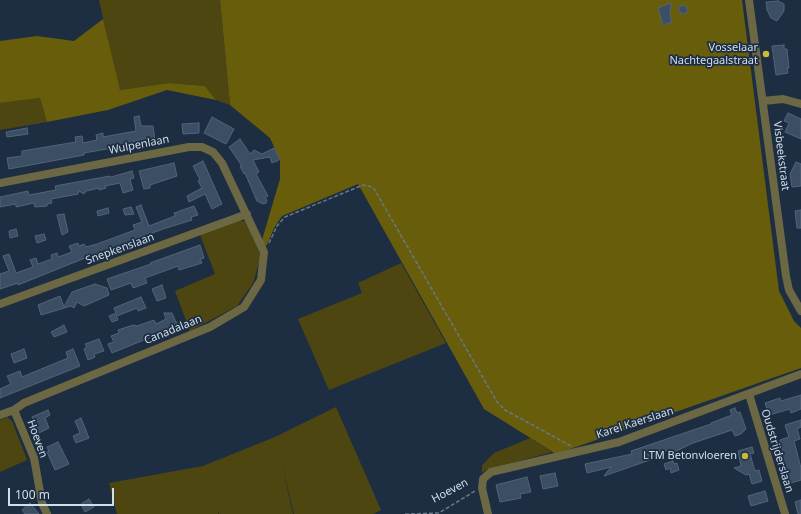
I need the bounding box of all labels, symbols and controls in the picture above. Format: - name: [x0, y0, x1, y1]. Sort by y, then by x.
- place label: Vosselaar Nachtegaalstraat: [669, 41, 758, 67]
- marker: Vosselaar Nachtegaalstraat: [761, 49, 771, 59]
- street label: Visbeekstraat: [770, 121, 792, 191]
- street label: Wulpenlaan: [108, 133, 170, 157]
- street label: Snepkenslaan: [84, 230, 156, 268]
- street label: Canadalaan: [142, 312, 204, 348]
- street label: Karel Kaerslaan: [595, 404, 675, 442]
- street label: Oudstrijderslaan: [758, 408, 796, 494]
- street label: Hoeven: [24, 418, 50, 460]
- place label: LTM Betonvloeren: [643, 449, 737, 463]
- marker: LTM Betonvloeren: [740, 451, 750, 461]
- street label: Hoeven: [430, 476, 470, 506]
- scale bar: [10, 480, 116, 506]
- text: 100 m: [15, 486, 50, 503]

